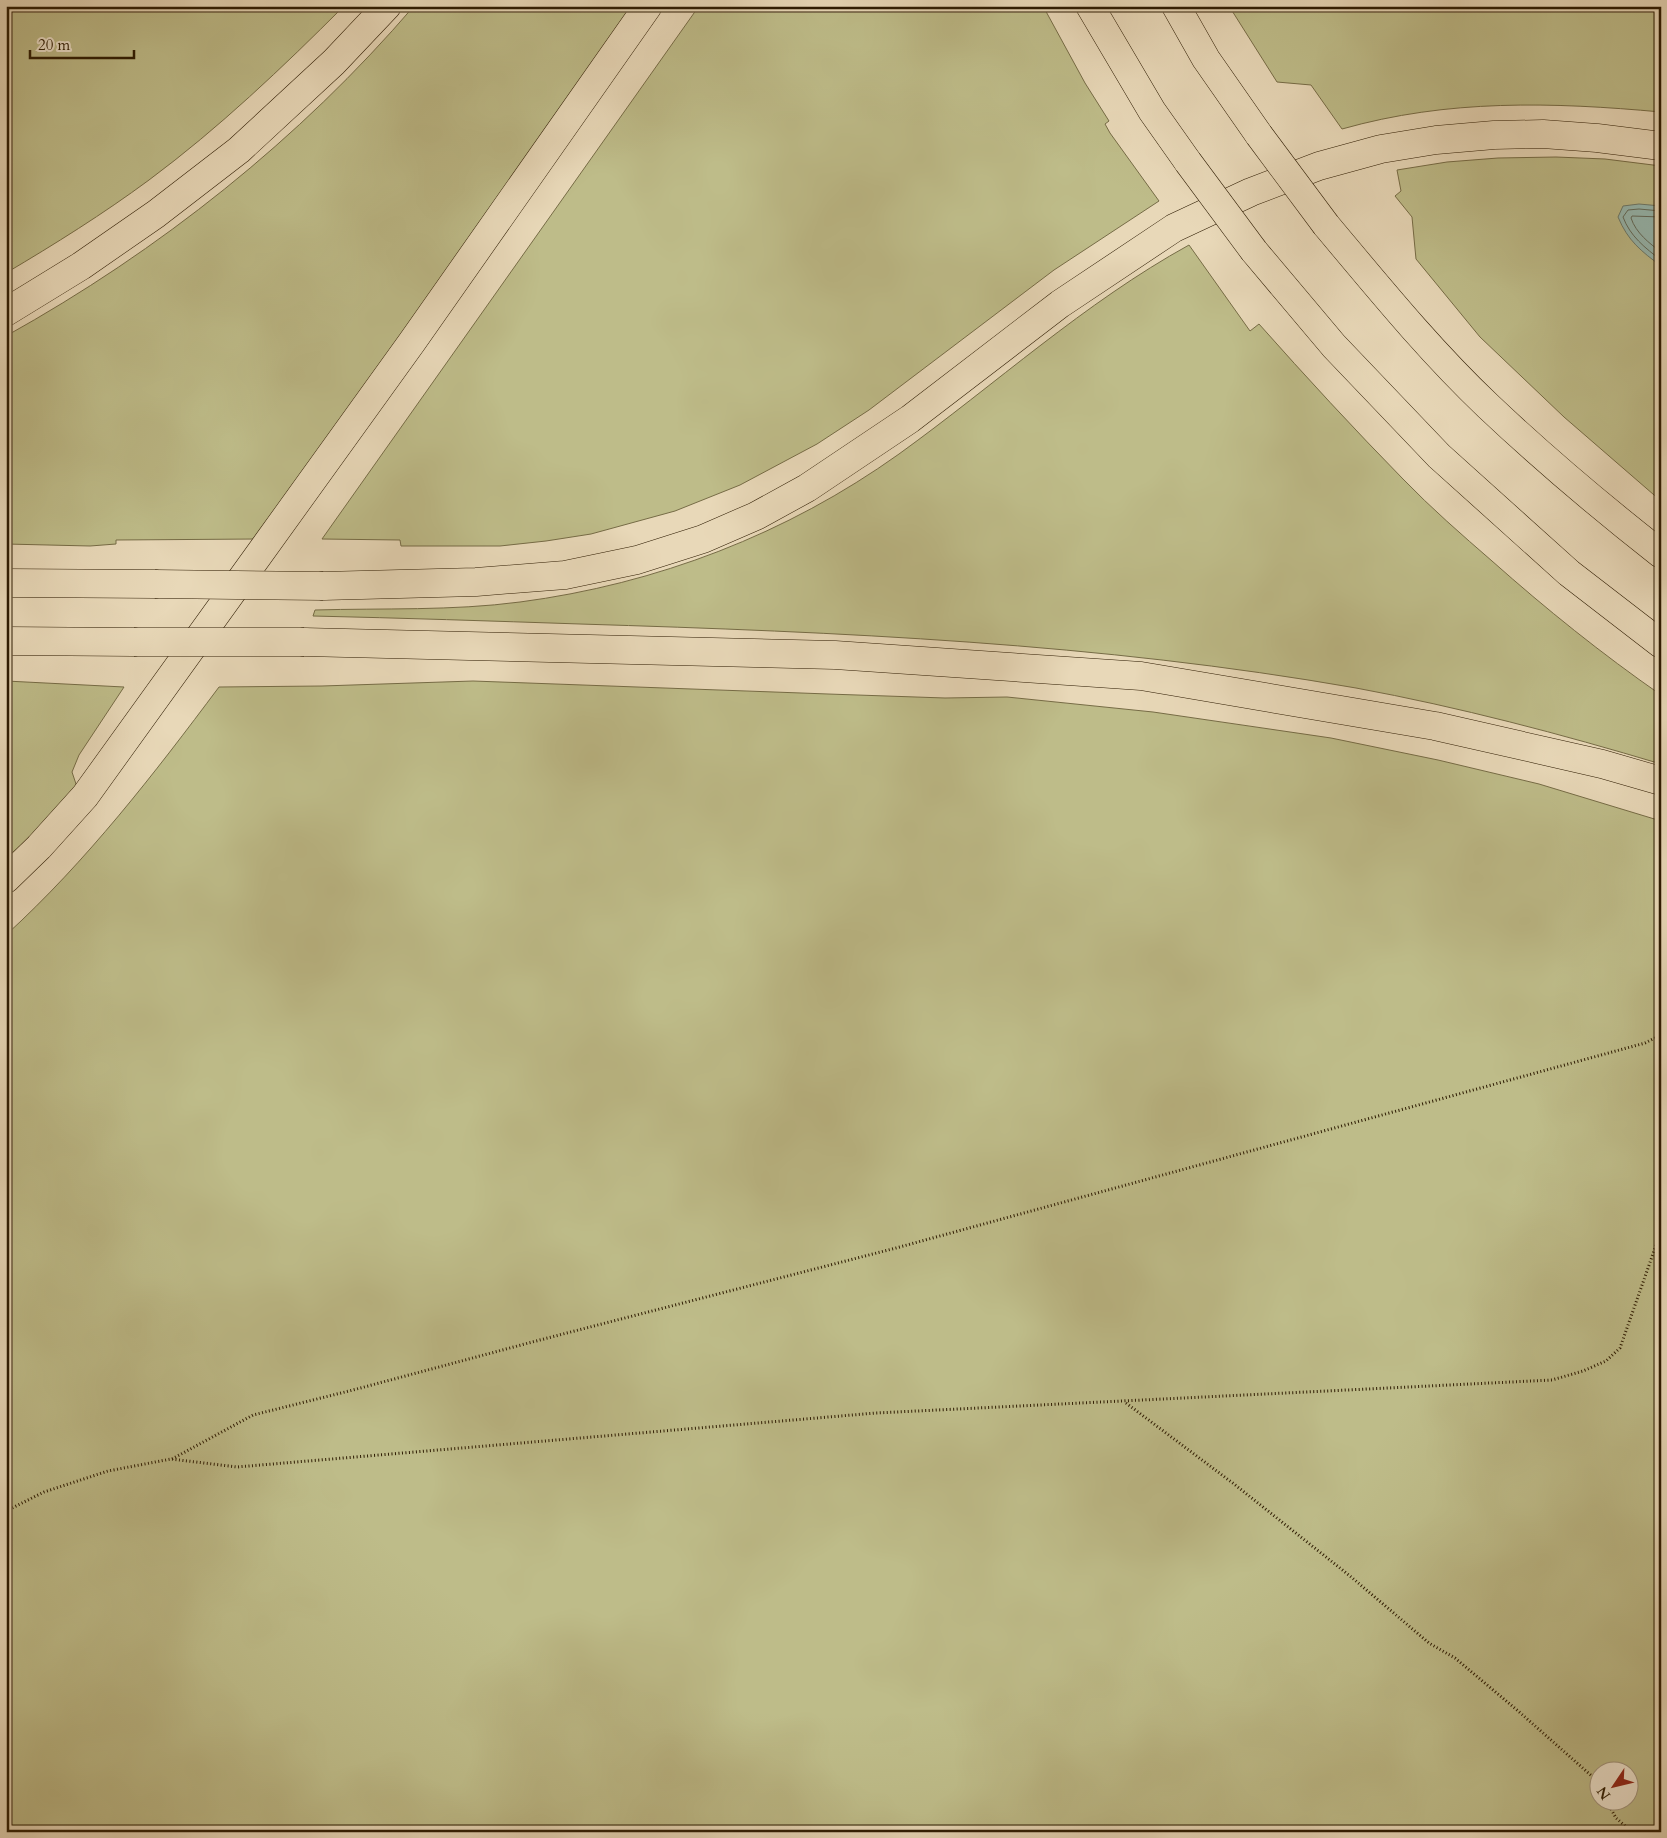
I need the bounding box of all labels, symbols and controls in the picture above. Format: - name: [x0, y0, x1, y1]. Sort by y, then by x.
- scale bar: [30, 28, 134, 60]
- text: 20 m: [38, 35, 70, 55]
- north arrow: [1590, 1760, 1640, 1810]
- text: N: [1592, 1783, 1615, 1804]

